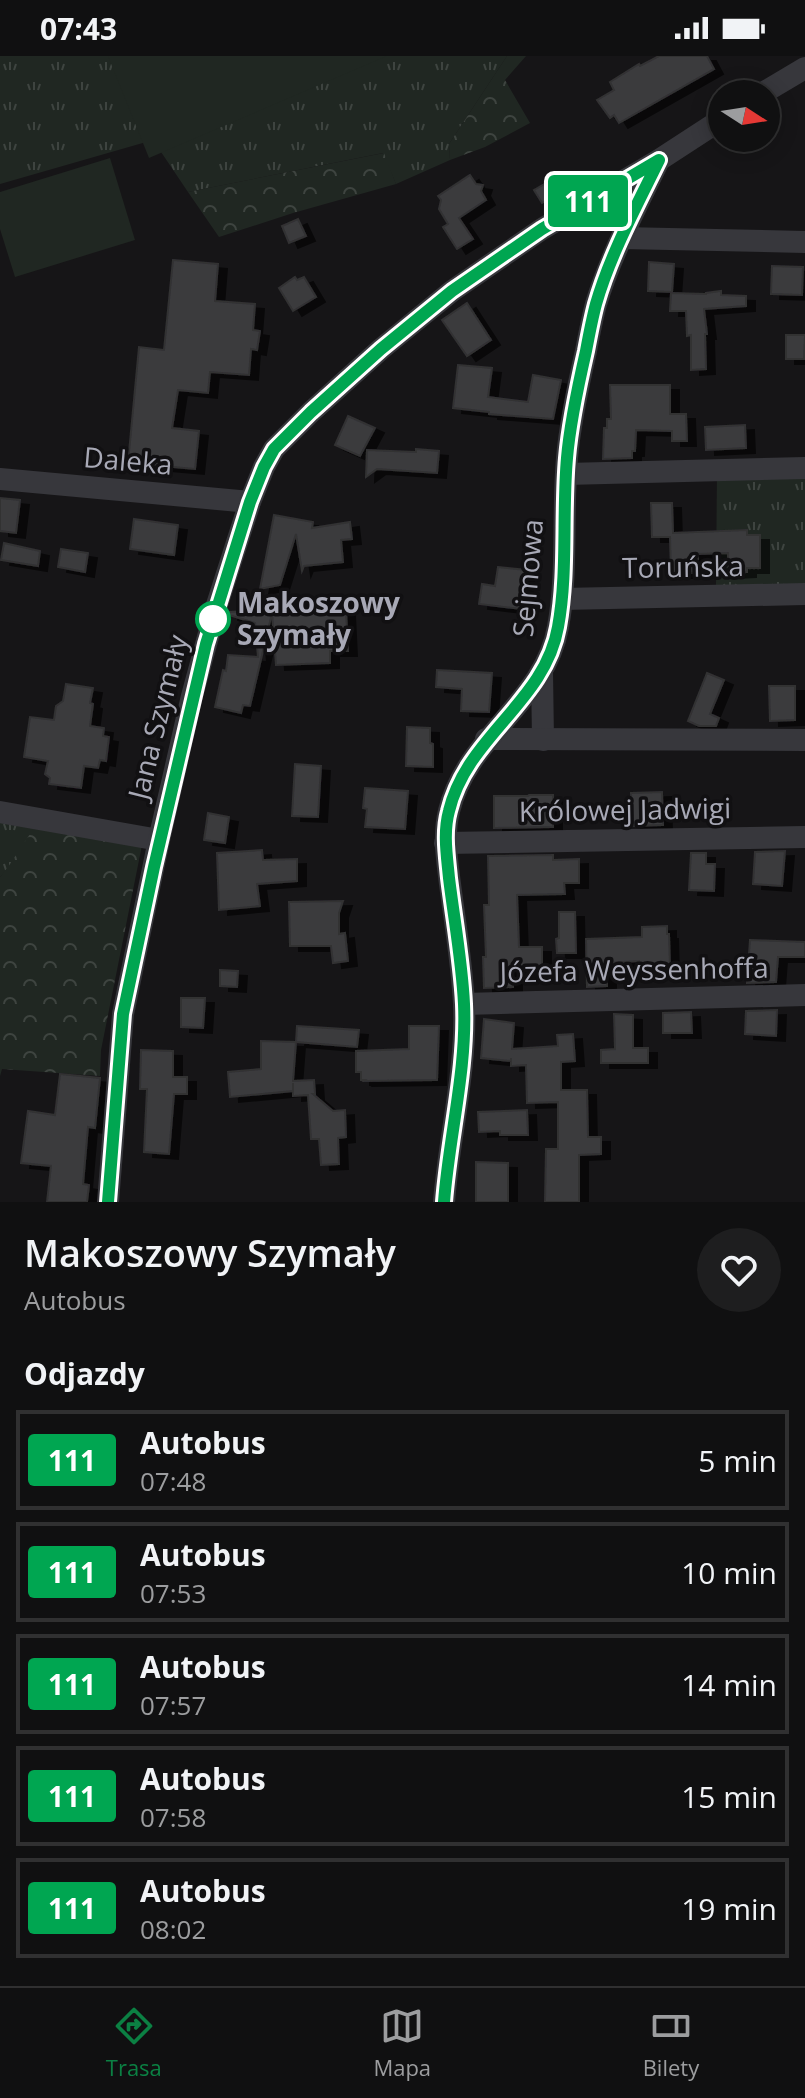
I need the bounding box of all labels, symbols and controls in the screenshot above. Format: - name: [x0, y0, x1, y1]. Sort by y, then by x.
- text: 07:43: [40, 8, 117, 49]
- north arrow: [708, 80, 780, 152]
- map controls: [708, 80, 780, 152]
- line badge: 111: [542, 175, 634, 227]
- text: 111: [564, 182, 612, 220]
- street label: Daleka: [82, 437, 174, 483]
- street label: Sejmowa: [503, 517, 551, 638]
- street label: Toruńska: [622, 546, 744, 586]
- place label: Makoszowy Szymały: [237, 583, 400, 653]
- marker: Makoszowy Szymały: [196, 602, 230, 636]
- street label: Jana Szymały: [118, 630, 196, 806]
- street label: Królowej Jadwigi: [518, 788, 731, 830]
- street label: Józefa Weyssenhoffa: [496, 948, 769, 990]
- text: Makoszowy Szymały: [24, 1226, 396, 1278]
- button: heart: [697, 1228, 781, 1312]
- text: Autobus: [24, 1282, 126, 1318]
- text: Odjazdy: [24, 1353, 145, 1394]
- text: Autobus: [140, 1422, 266, 1463]
- text: 5 min: [698, 1440, 777, 1481]
- text: 111: [48, 1441, 96, 1479]
- text: 07:48: [140, 1463, 206, 1499]
- text: Autobus: [140, 1534, 266, 1575]
- text: 10 min: [681, 1552, 777, 1593]
- text: 111: [48, 1553, 96, 1591]
- text: 07:53: [140, 1575, 206, 1611]
- text: Autobus: [140, 1646, 266, 1687]
- text: 14 min: [681, 1664, 777, 1705]
- text: 111: [48, 1665, 96, 1703]
- text: 07:57: [140, 1687, 206, 1723]
- text: Autobus: [140, 1758, 266, 1799]
- text: 15 min: [681, 1776, 777, 1817]
- text: 111: [48, 1777, 96, 1815]
- text: 07:58: [140, 1799, 206, 1835]
- text: Autobus: [140, 1870, 266, 1911]
- text: 19 min: [681, 1888, 777, 1929]
- text: 111: [48, 1889, 96, 1927]
- text: 08:02: [140, 1911, 206, 1947]
- tab: Trasa: [106, 2004, 162, 2082]
- tab: Mapa: [373, 2004, 431, 2082]
- tab: Bilety: [643, 2004, 699, 2082]

